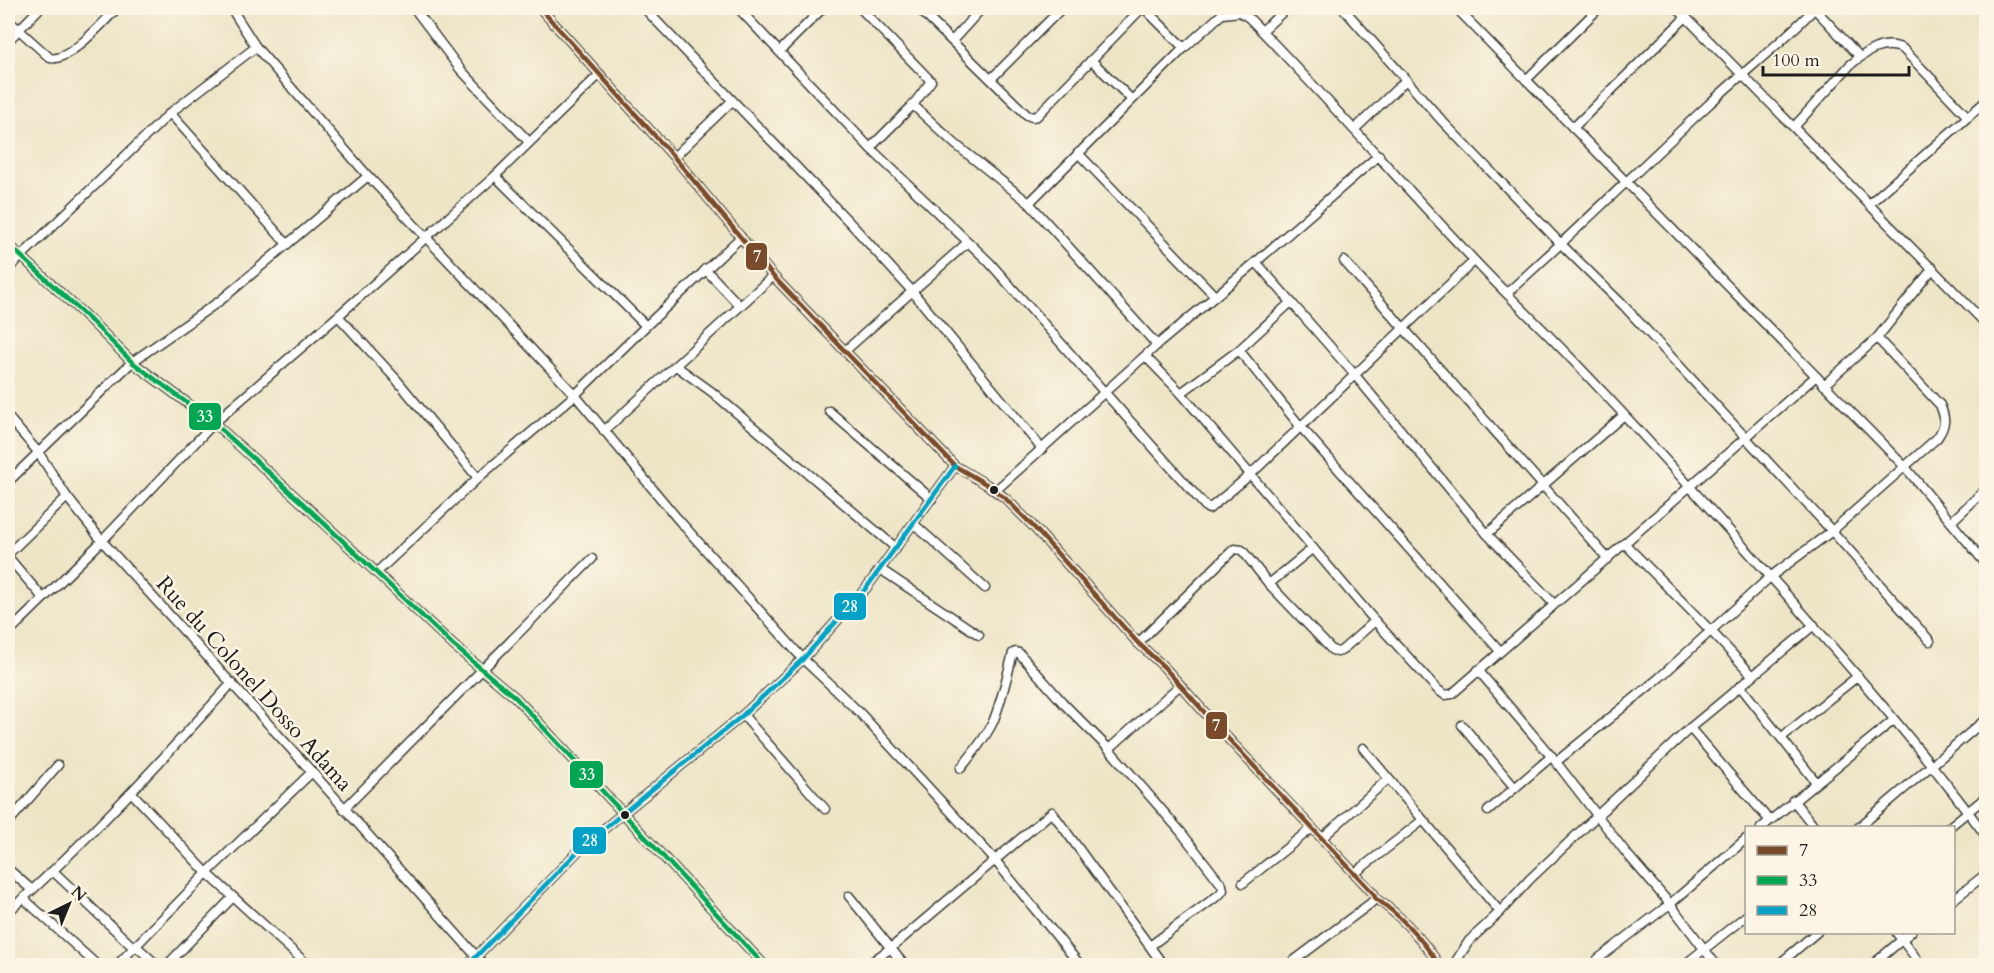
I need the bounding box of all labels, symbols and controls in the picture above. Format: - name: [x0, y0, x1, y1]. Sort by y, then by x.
- scale bar: [1763, 39, 1908, 77]
- text: 100 m: [1772, 48, 1820, 73]
- line badge: 7: [745, 242, 768, 271]
- text: 7: [753, 246, 761, 268]
- line badge: 33: [188, 402, 222, 431]
- text: 33: [197, 406, 213, 428]
- unlabelled marker: [988, 484, 1000, 496]
- street label: Rue du Colonel Dosso Adama: [149, 569, 360, 798]
- line badge: 28: [833, 592, 867, 621]
- text: 28: [842, 596, 858, 618]
- line badge: 7: [1205, 711, 1228, 740]
- text: 7: [1212, 715, 1220, 737]
- line badge: 33: [569, 760, 604, 789]
- text: 33: [579, 764, 595, 786]
- unlabelled marker: [619, 809, 631, 821]
- line badge: 28: [572, 826, 607, 855]
- legend: [1745, 826, 1955, 934]
- text: 28: [582, 830, 598, 852]
- text: 7: [1799, 838, 1808, 863]
- text: 33: [1799, 868, 1817, 893]
- north arrow: [39, 874, 99, 934]
- text: N: [66, 881, 91, 907]
- text: 28: [1799, 898, 1817, 923]

